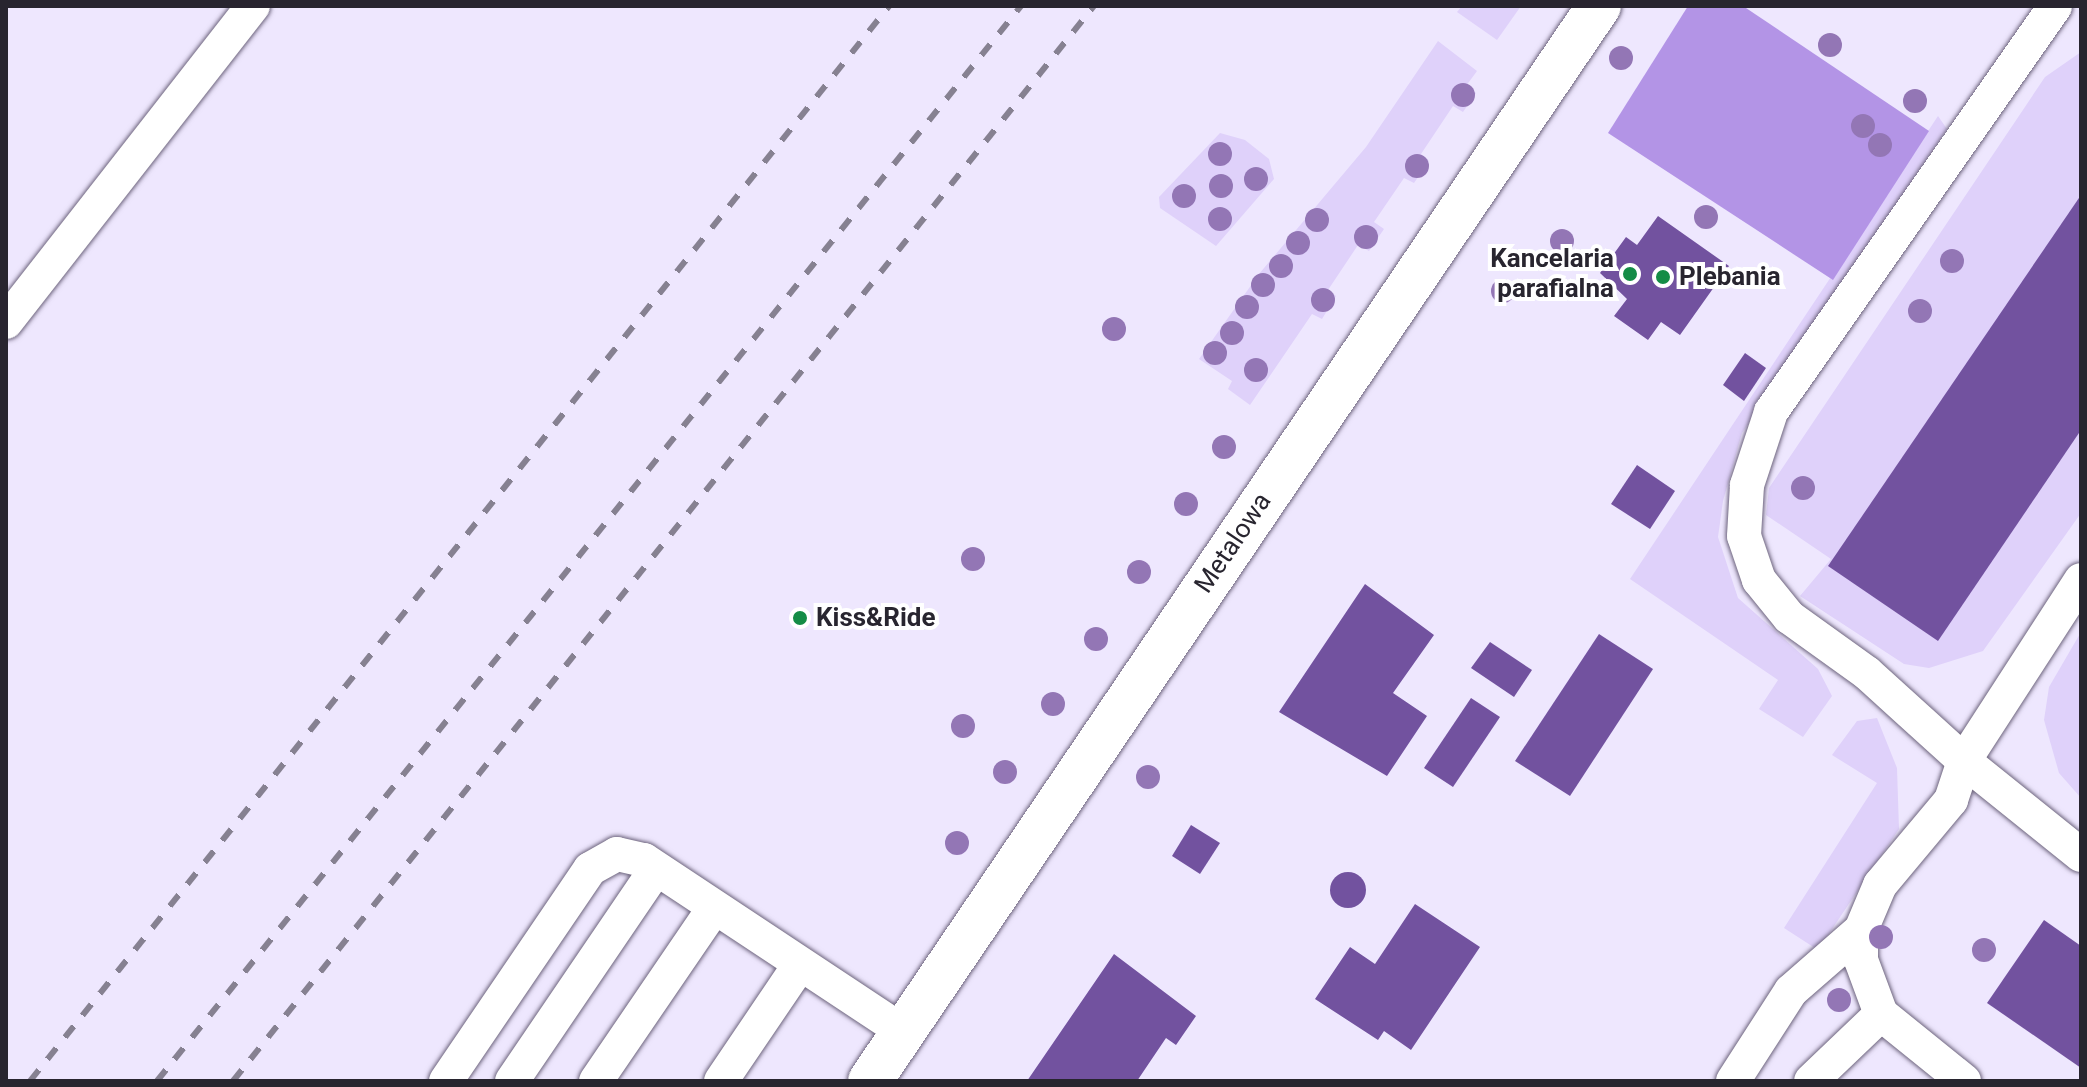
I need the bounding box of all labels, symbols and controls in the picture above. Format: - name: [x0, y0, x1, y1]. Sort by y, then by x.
- place label: Kancelaria parafialna: [1490, 243, 1614, 304]
- place label: Plebania: [1679, 261, 1781, 293]
- marker: Kancelaria parafialna: [1621, 265, 1639, 283]
- marker: Plebania: [1654, 268, 1672, 286]
- street label: Metalowa: [1188, 487, 1278, 599]
- place label: Kiss&Ride: [816, 602, 935, 634]
- marker: Kiss&Ride: [791, 609, 809, 627]

